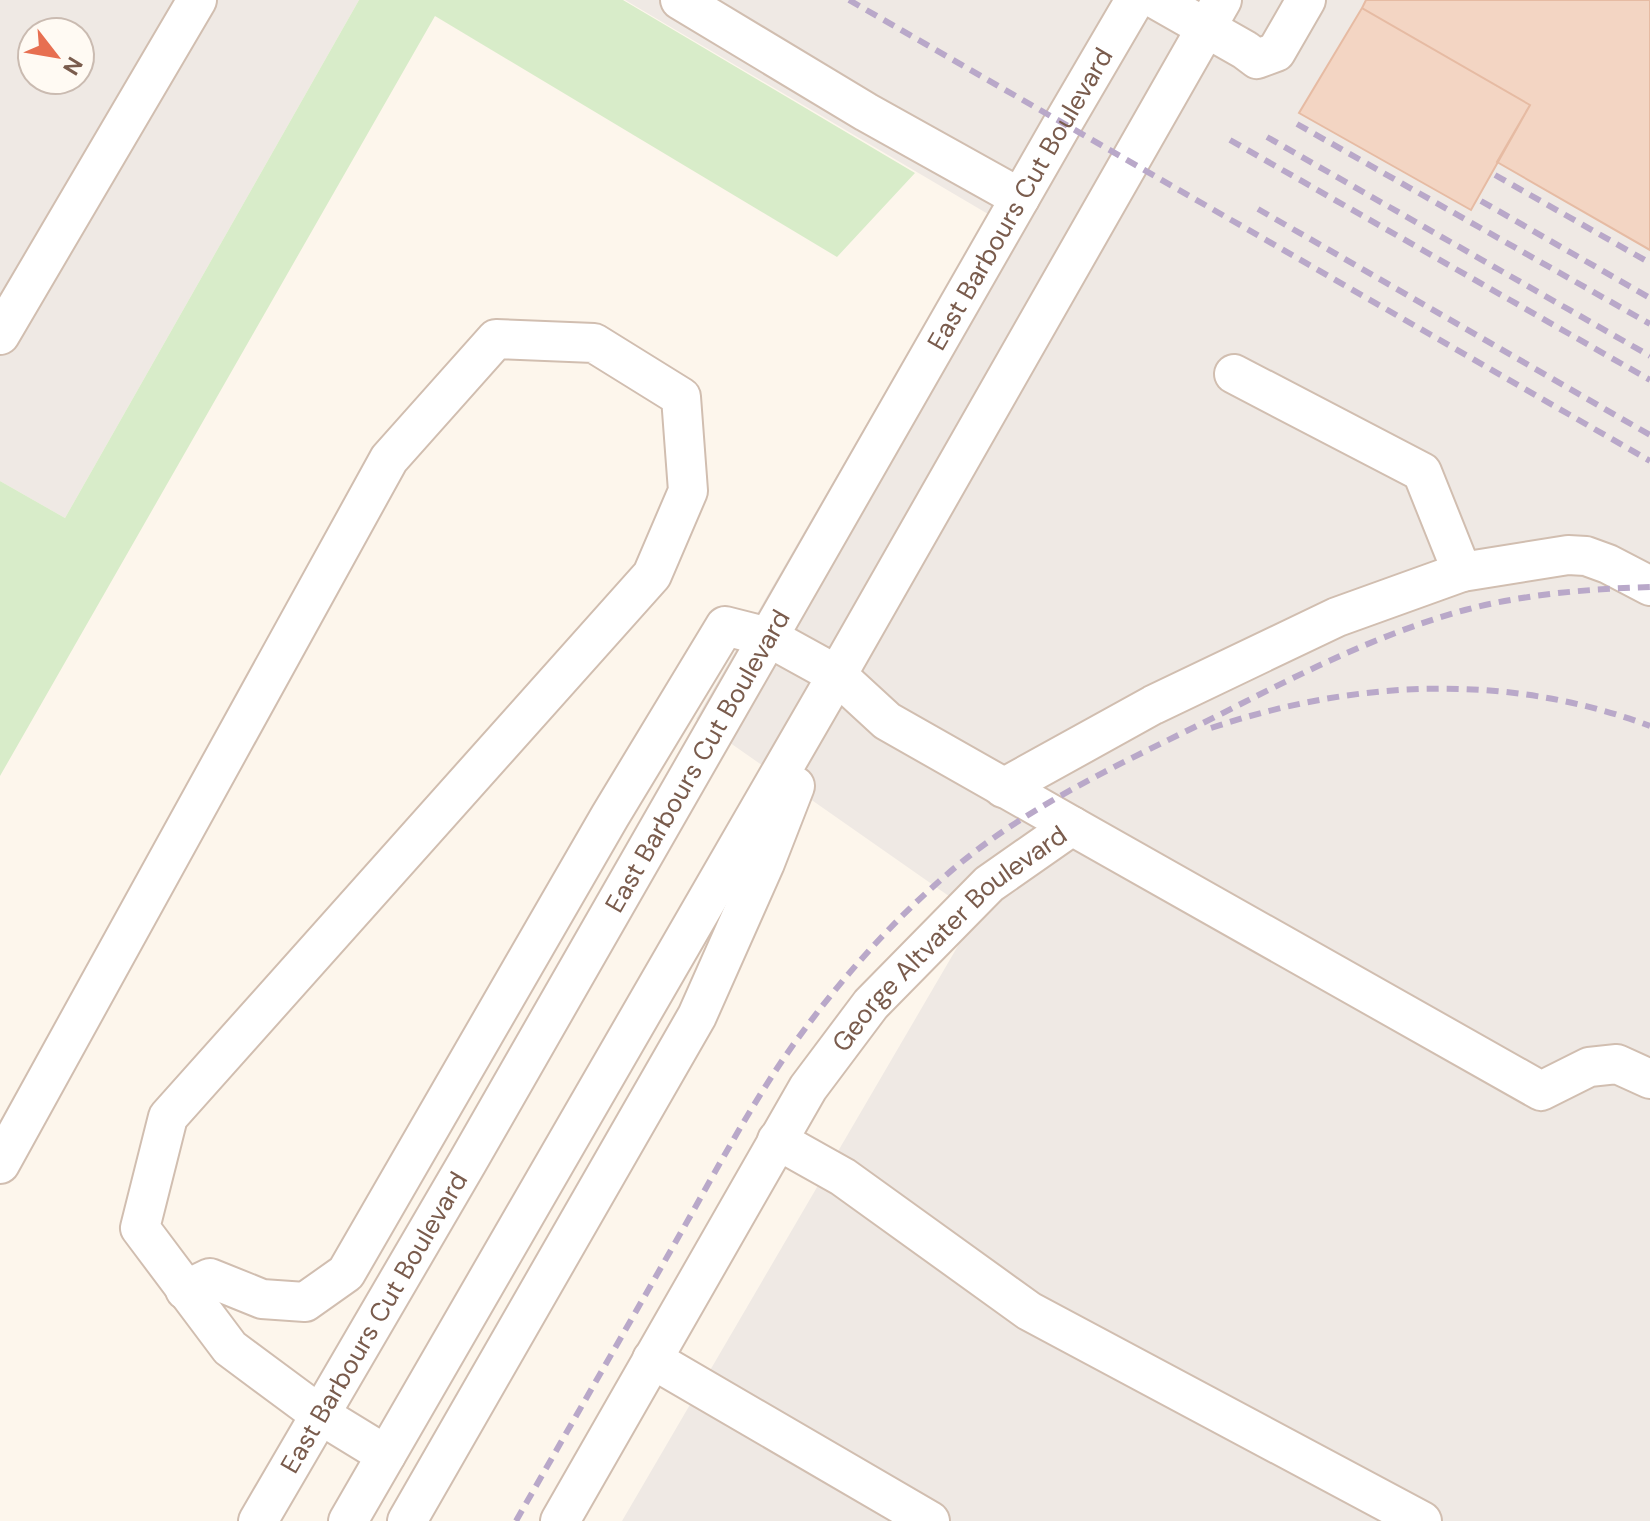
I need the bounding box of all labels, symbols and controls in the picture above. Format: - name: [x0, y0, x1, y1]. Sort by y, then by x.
- north arrow: [16, 16, 96, 96]
- street label: East Barbours Cut Boulevard: [919, 41, 1120, 356]
- text: N: [56, 52, 89, 80]
- street label: East Barbours Cut Boulevard: [597, 603, 798, 918]
- street label: George Altvater Boulevard: [824, 818, 1073, 1059]
- street label: East Barbours Cut Boulevard: [273, 1165, 475, 1479]

